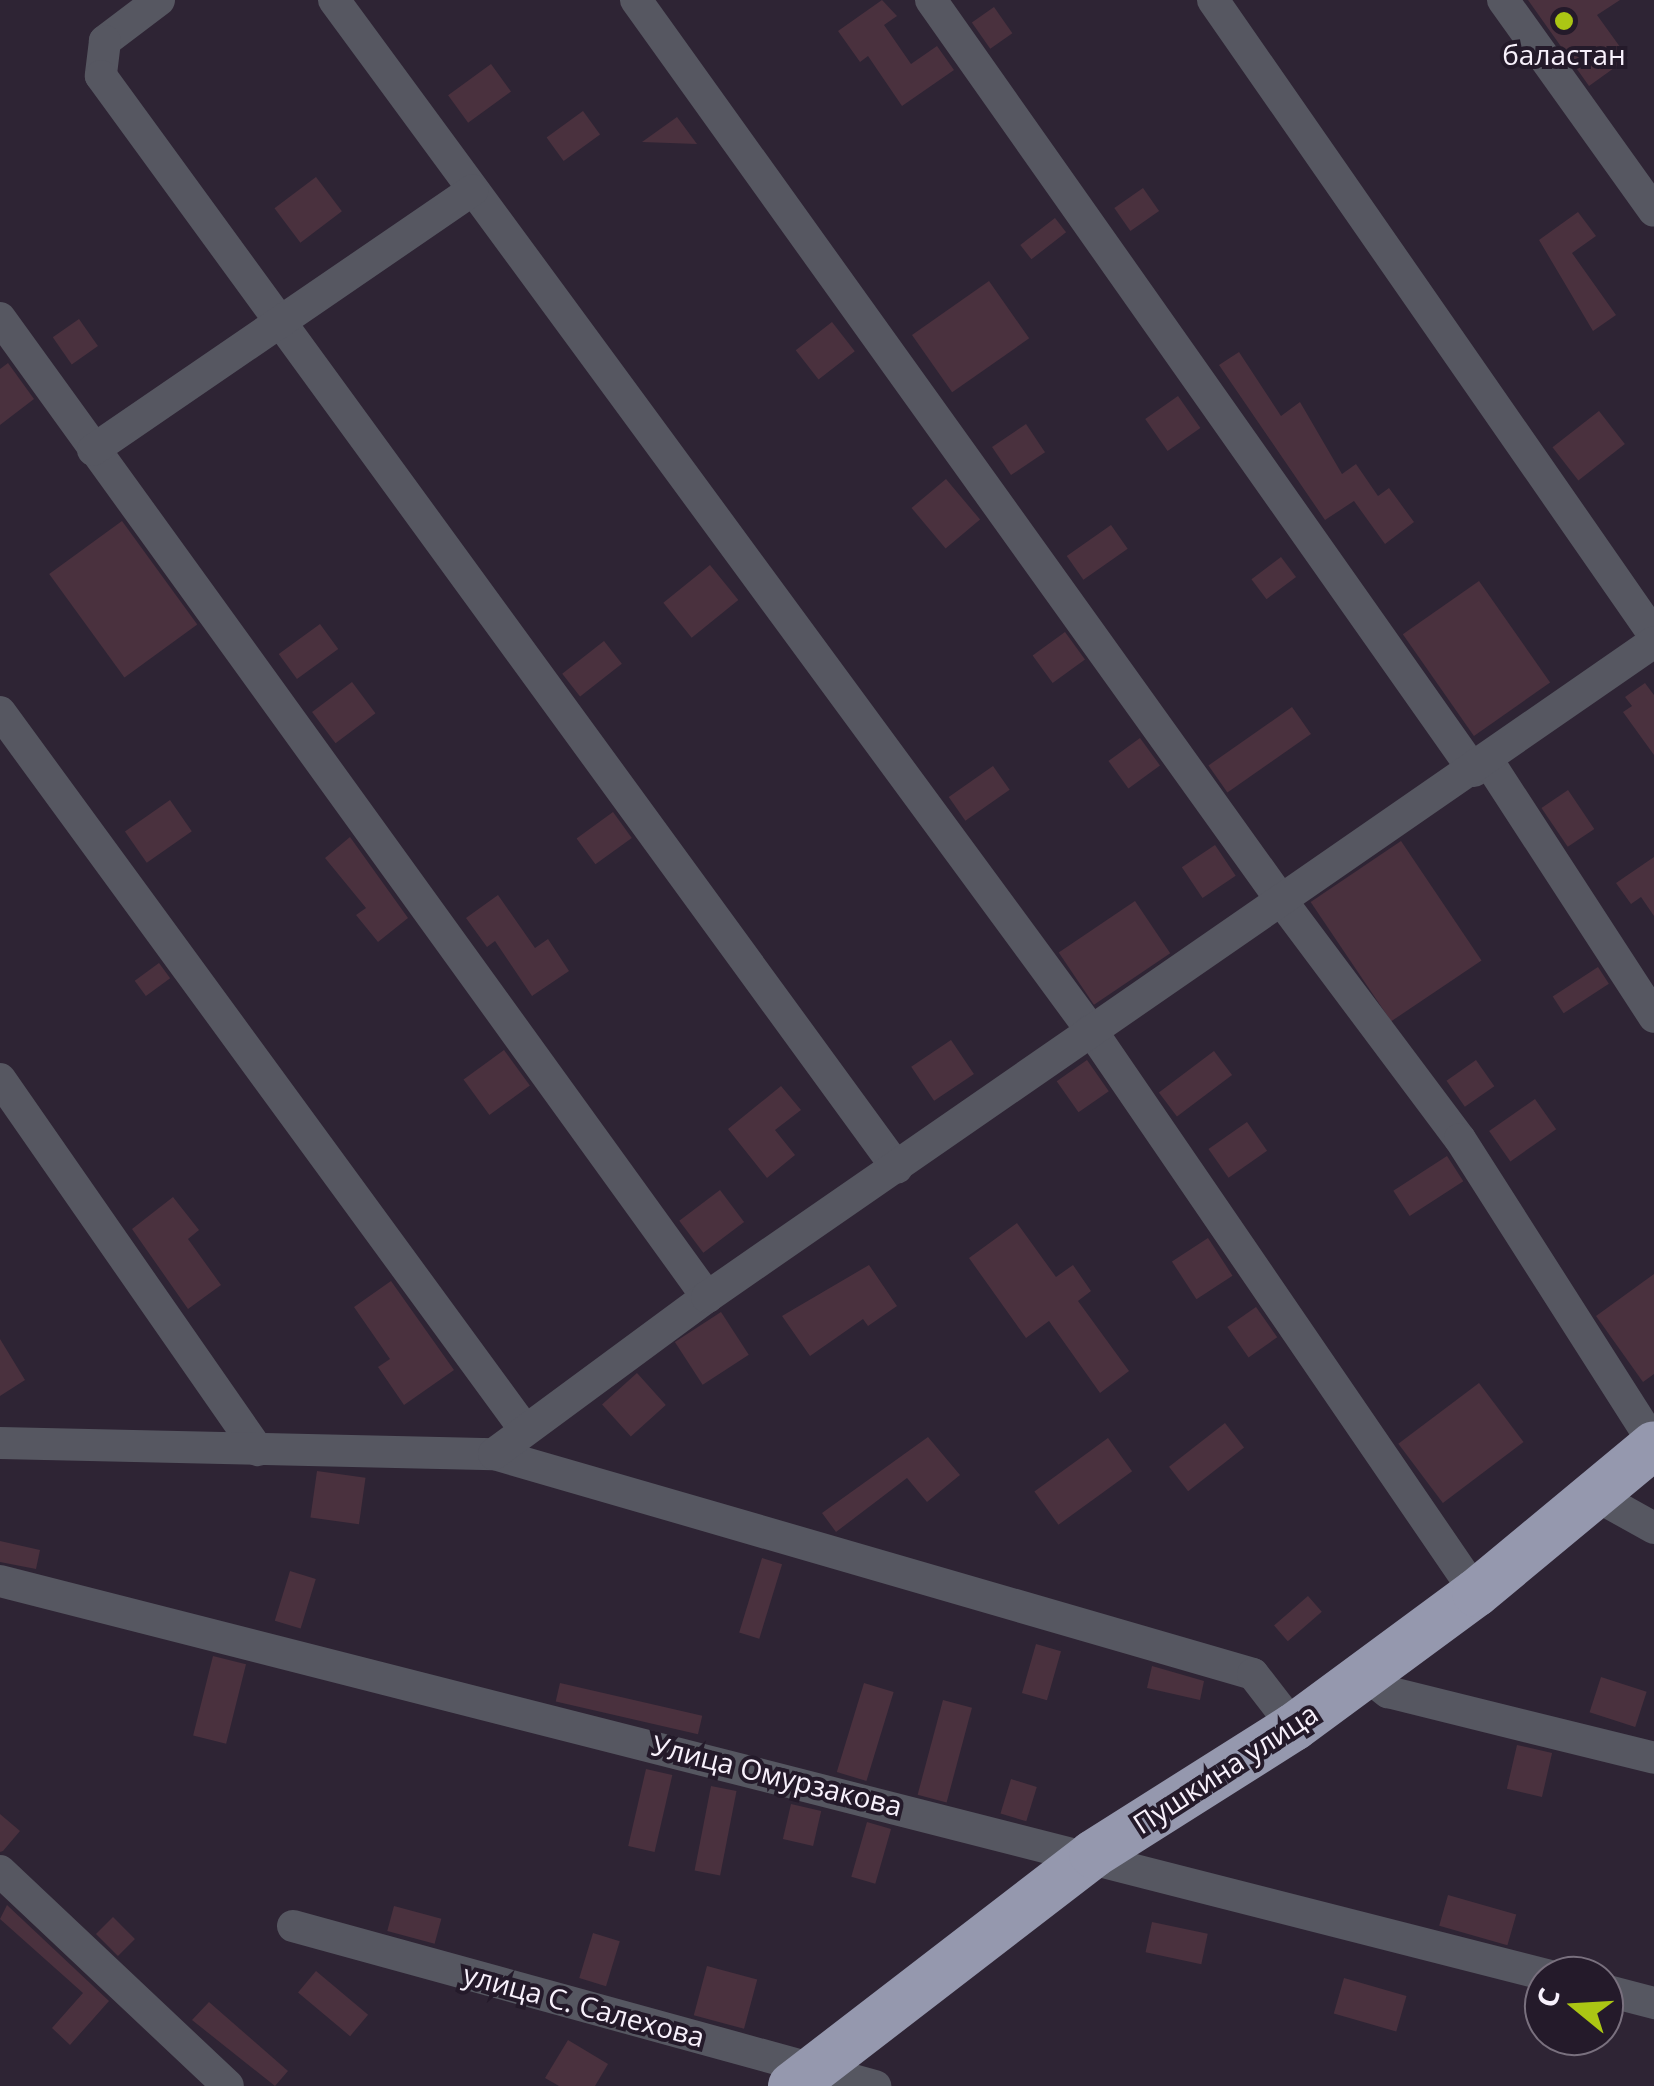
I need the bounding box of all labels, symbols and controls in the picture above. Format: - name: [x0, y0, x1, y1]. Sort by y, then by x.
- marker: баластан: [1553, 10, 1575, 32]
- place label: баластан: [1502, 37, 1626, 71]
- street label: Пушкина улица: [1126, 1696, 1324, 1840]
- street label: Улица Омурзакова: [648, 1728, 906, 1822]
- north arrow: [1524, 1956, 1624, 2056]
- street label: улица С. Салехова: [460, 1957, 708, 2053]
- text: С: [1527, 1983, 1568, 2012]

